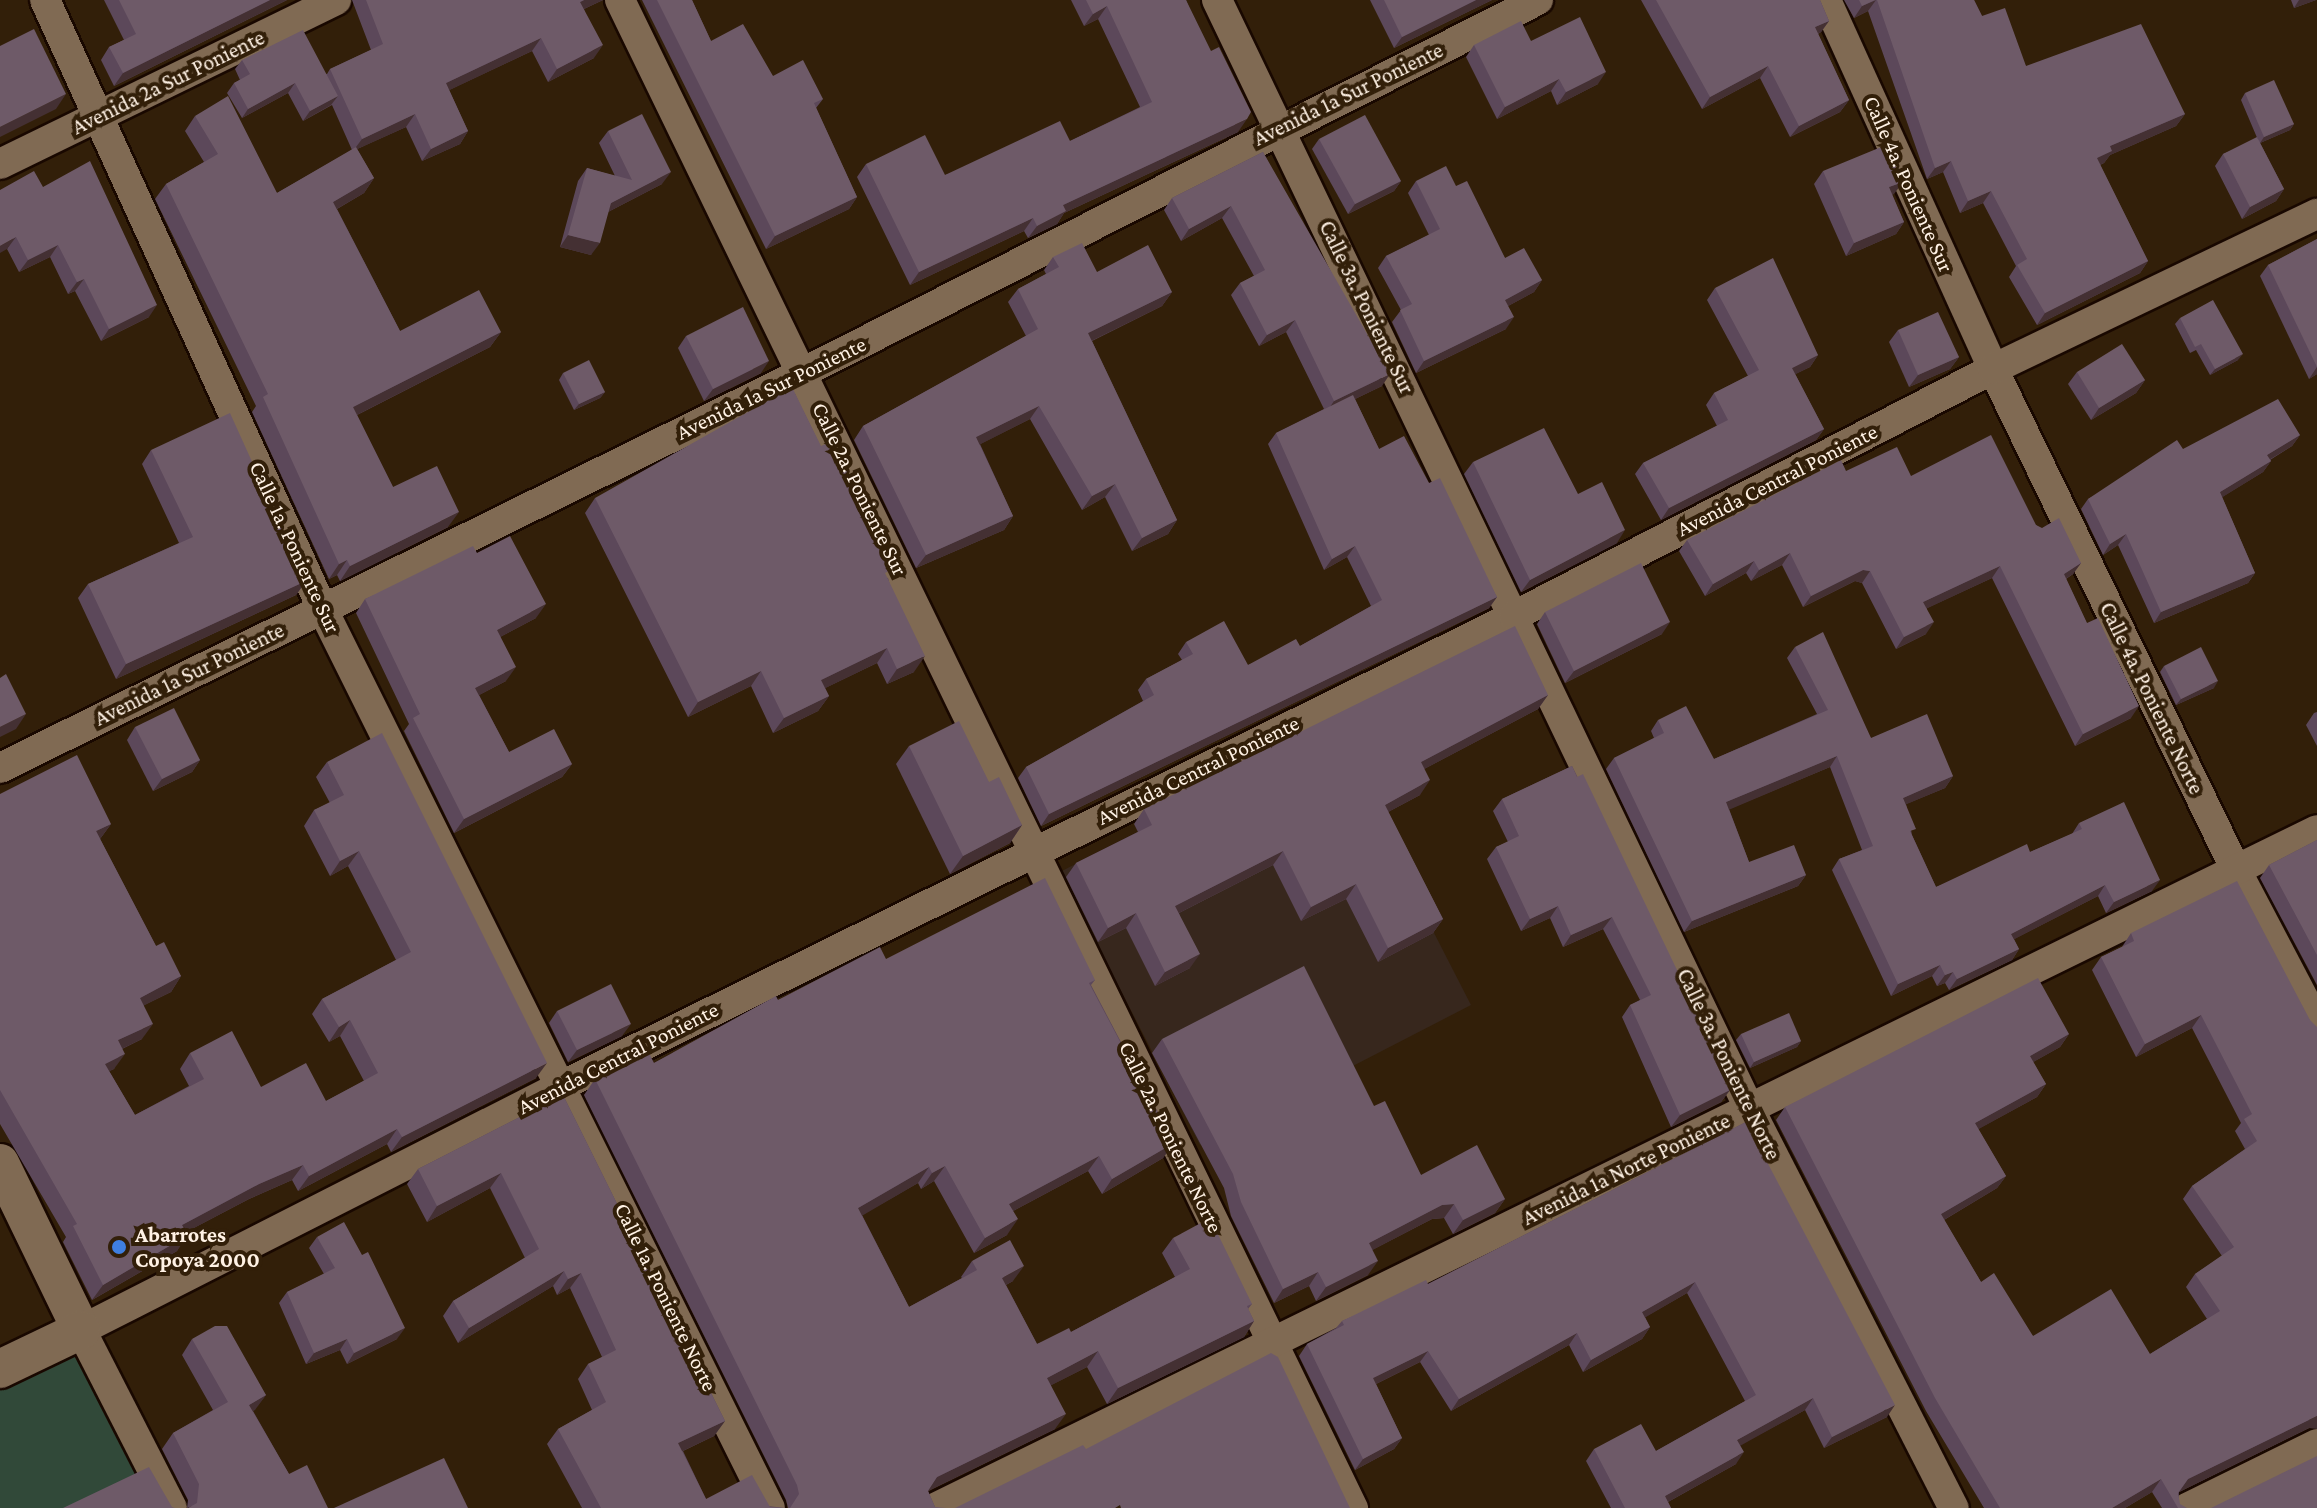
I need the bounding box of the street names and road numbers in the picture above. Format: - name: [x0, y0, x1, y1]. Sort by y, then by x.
- street label: Avenida 2a Sur Poniente: [67, 24, 269, 140]
- street label: Avenida 1a Sur Poniente: [1249, 37, 1447, 151]
- street label: Calle 4a. Poniente Sur: [1858, 92, 1960, 276]
- street label: Calle 3a. Poniente Sur: [1314, 216, 1420, 398]
- street label: Avenida 1a Sur Poniente: [672, 331, 870, 445]
- street label: Calle 2a. Poniente Sur: [807, 398, 913, 580]
- street label: Avenida Central Poniente: [1672, 418, 1882, 542]
- street label: Calle 1a. Poniente Sur: [244, 457, 346, 637]
- street label: Calle 4a. Poniente Norte: [2094, 598, 2210, 798]
- street label: Avenida 1a Sur Poniente: [90, 617, 288, 731]
- street label: Avenida Central Poniente: [1093, 710, 1303, 830]
- street label: Calle 3a. Poniente Norte: [1671, 964, 1787, 1164]
- street label: Avenida Central Poniente: [513, 996, 723, 1120]
- street label: Calle 2a. Poniente Norte: [1113, 1037, 1229, 1237]
- street label: Avenida 1a Norte Poniente: [1518, 1107, 1734, 1231]
- street label: Calle 1a. Poniente Norte: [609, 1198, 723, 1396]

